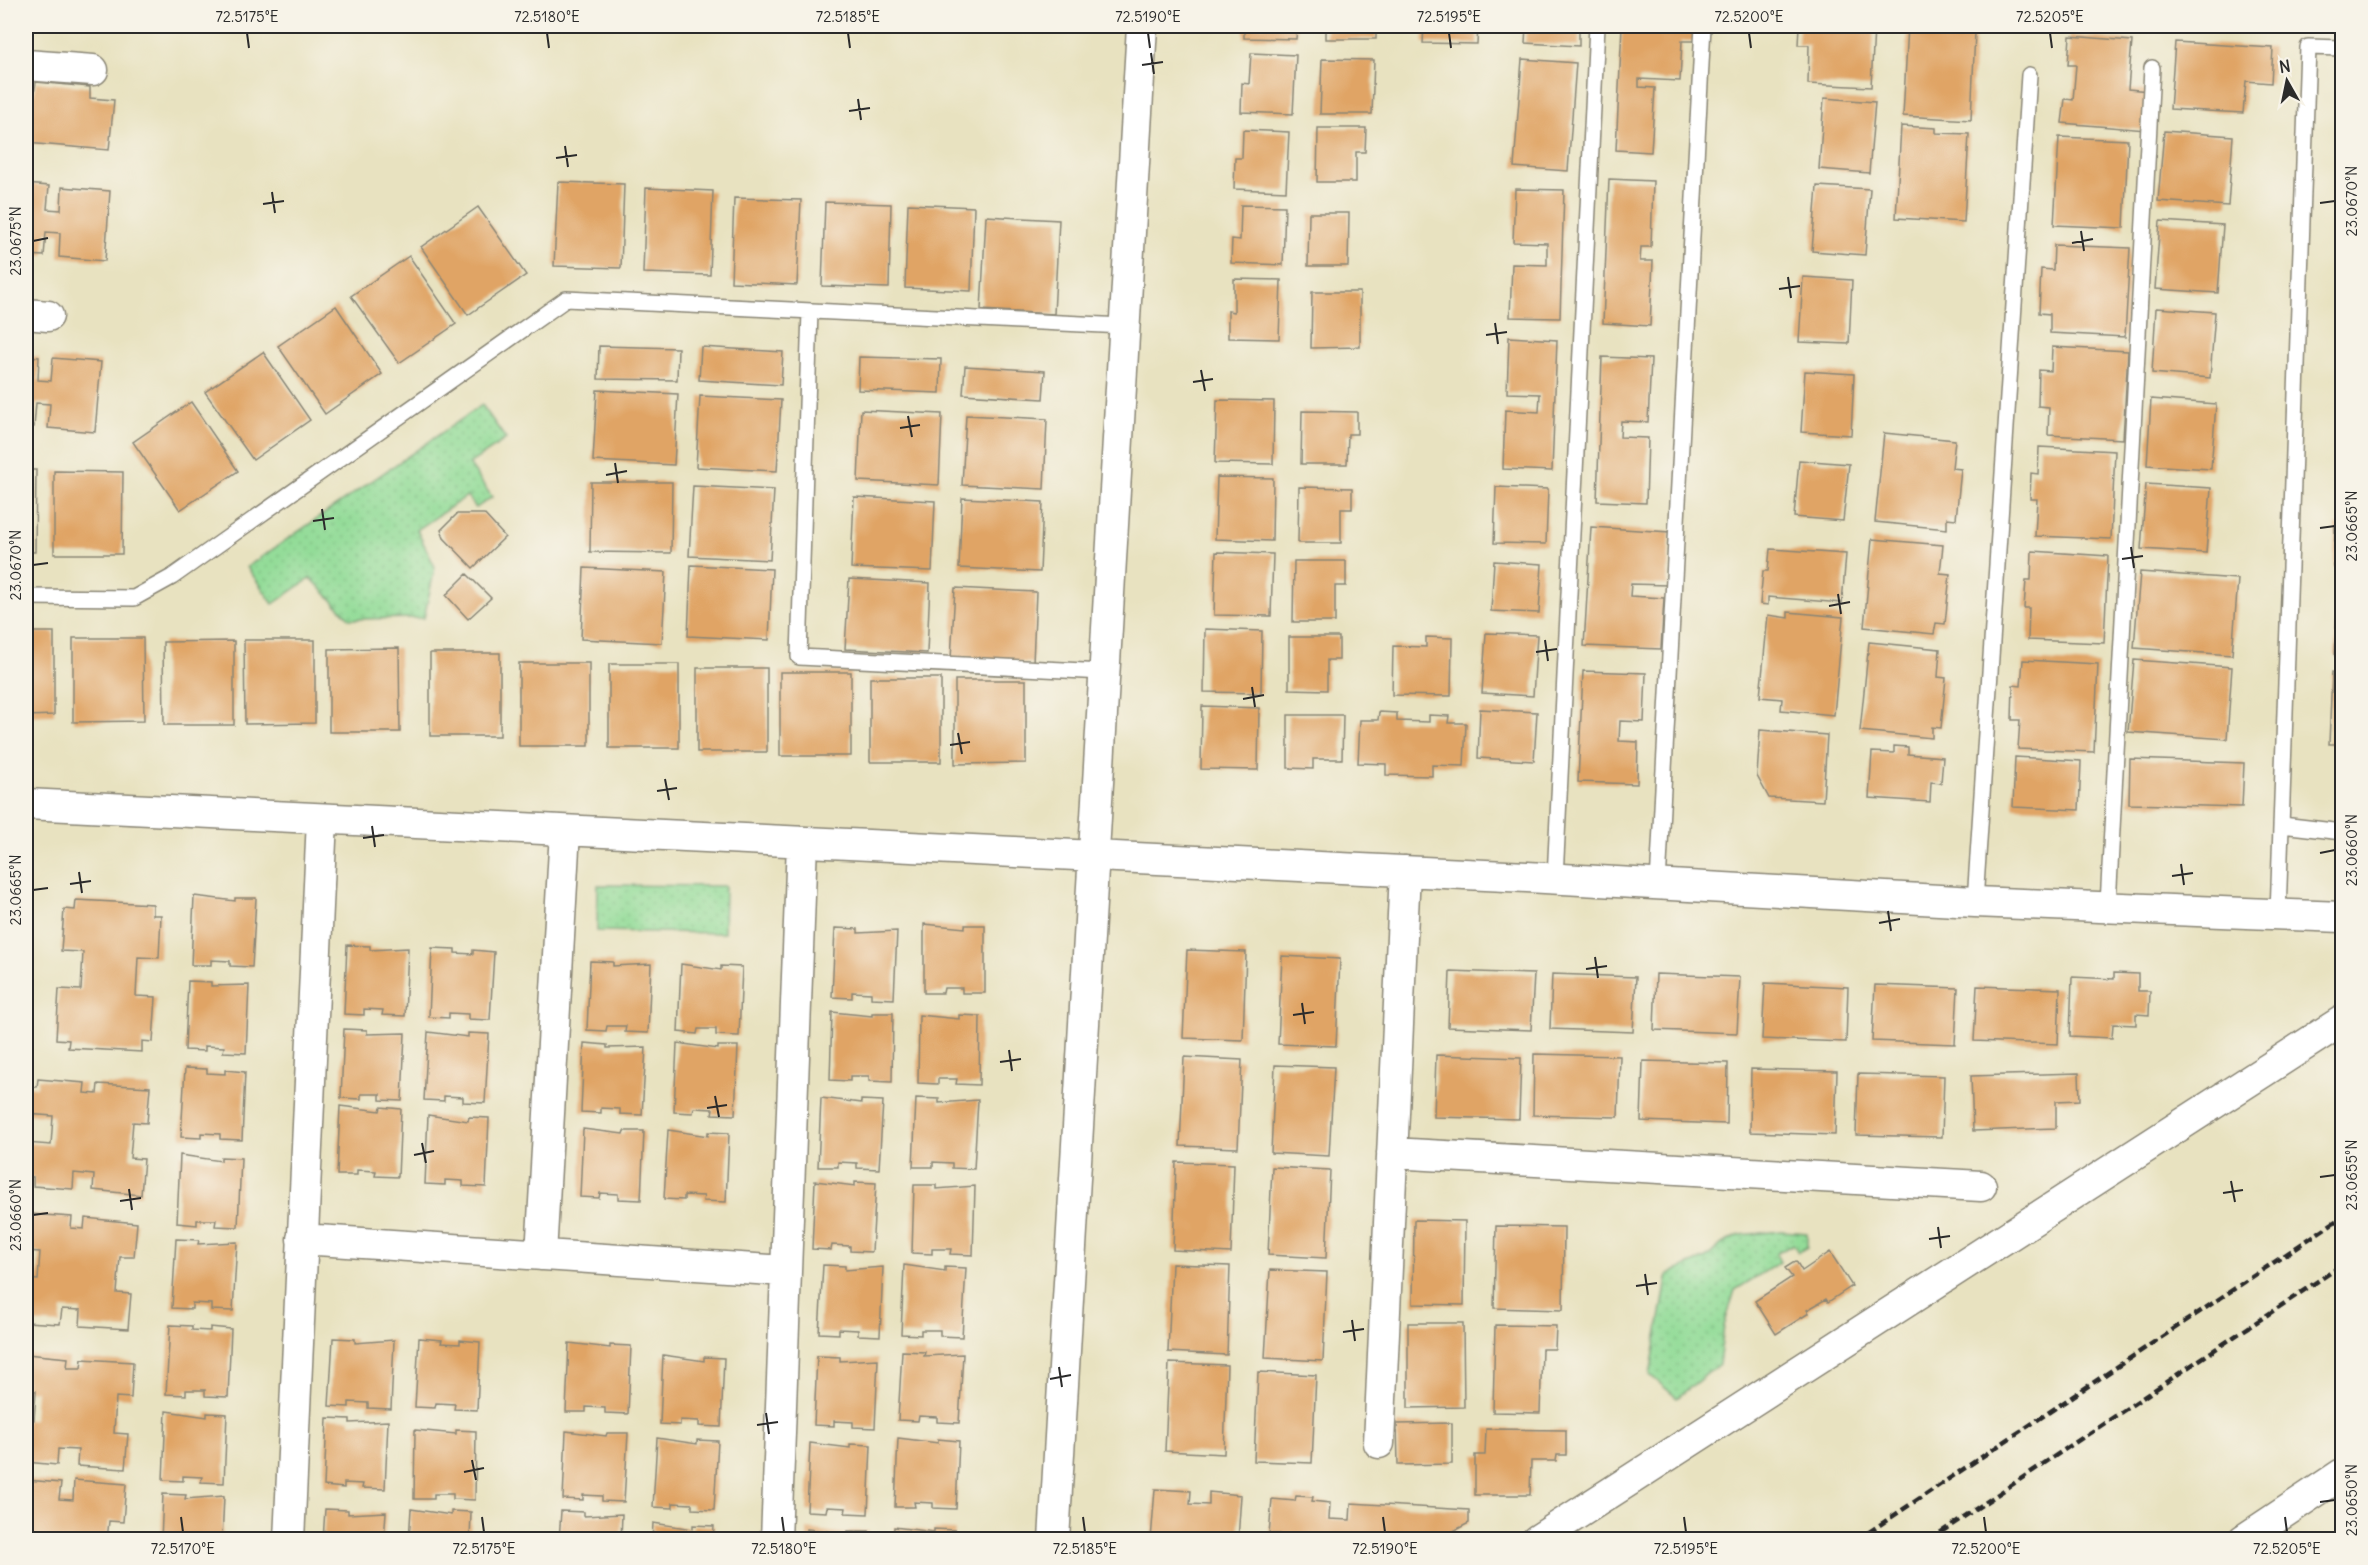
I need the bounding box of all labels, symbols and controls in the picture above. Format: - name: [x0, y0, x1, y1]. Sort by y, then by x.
- text: 72.5175°E: [215, 7, 279, 26]
- text: 72.5180°E: [514, 7, 580, 26]
- text: 72.5185°E: [816, 7, 880, 26]
- text: 72.5190°E: [1115, 7, 1181, 26]
- text: 72.5195°E: [1417, 7, 1481, 26]
- text: 72.5200°E: [1714, 7, 1784, 26]
- text: 72.5205°E: [2016, 7, 2084, 26]
- north arrow: [2257, 51, 2317, 111]
- text: N: [2278, 55, 2292, 77]
- text: 23.0670°N: [2342, 166, 2361, 236]
- text: 23.0675°N: [6, 206, 25, 276]
- text: 23.0665°N: [2342, 490, 2361, 562]
- text: 23.0670°N: [6, 530, 25, 600]
- text: 23.0660°N: [2342, 814, 2361, 886]
- text: 23.0665°N: [6, 854, 25, 926]
- text: 23.0655°N: [2342, 1140, 2361, 1211]
- text: 23.0660°N: [6, 1179, 25, 1251]
- text: 23.0650°N: [2342, 1464, 2361, 1536]
- text: 72.5170°E: [151, 1539, 215, 1558]
- text: 72.5175°E: [452, 1539, 516, 1558]
- text: 72.5180°E: [751, 1539, 817, 1558]
- text: 72.5185°E: [1053, 1539, 1117, 1558]
- text: 72.5190°E: [1352, 1539, 1418, 1558]
- text: 72.5195°E: [1654, 1539, 1718, 1558]
- text: 72.5200°E: [1951, 1539, 2021, 1558]
- text: 72.5205°E: [2253, 1539, 2321, 1558]

